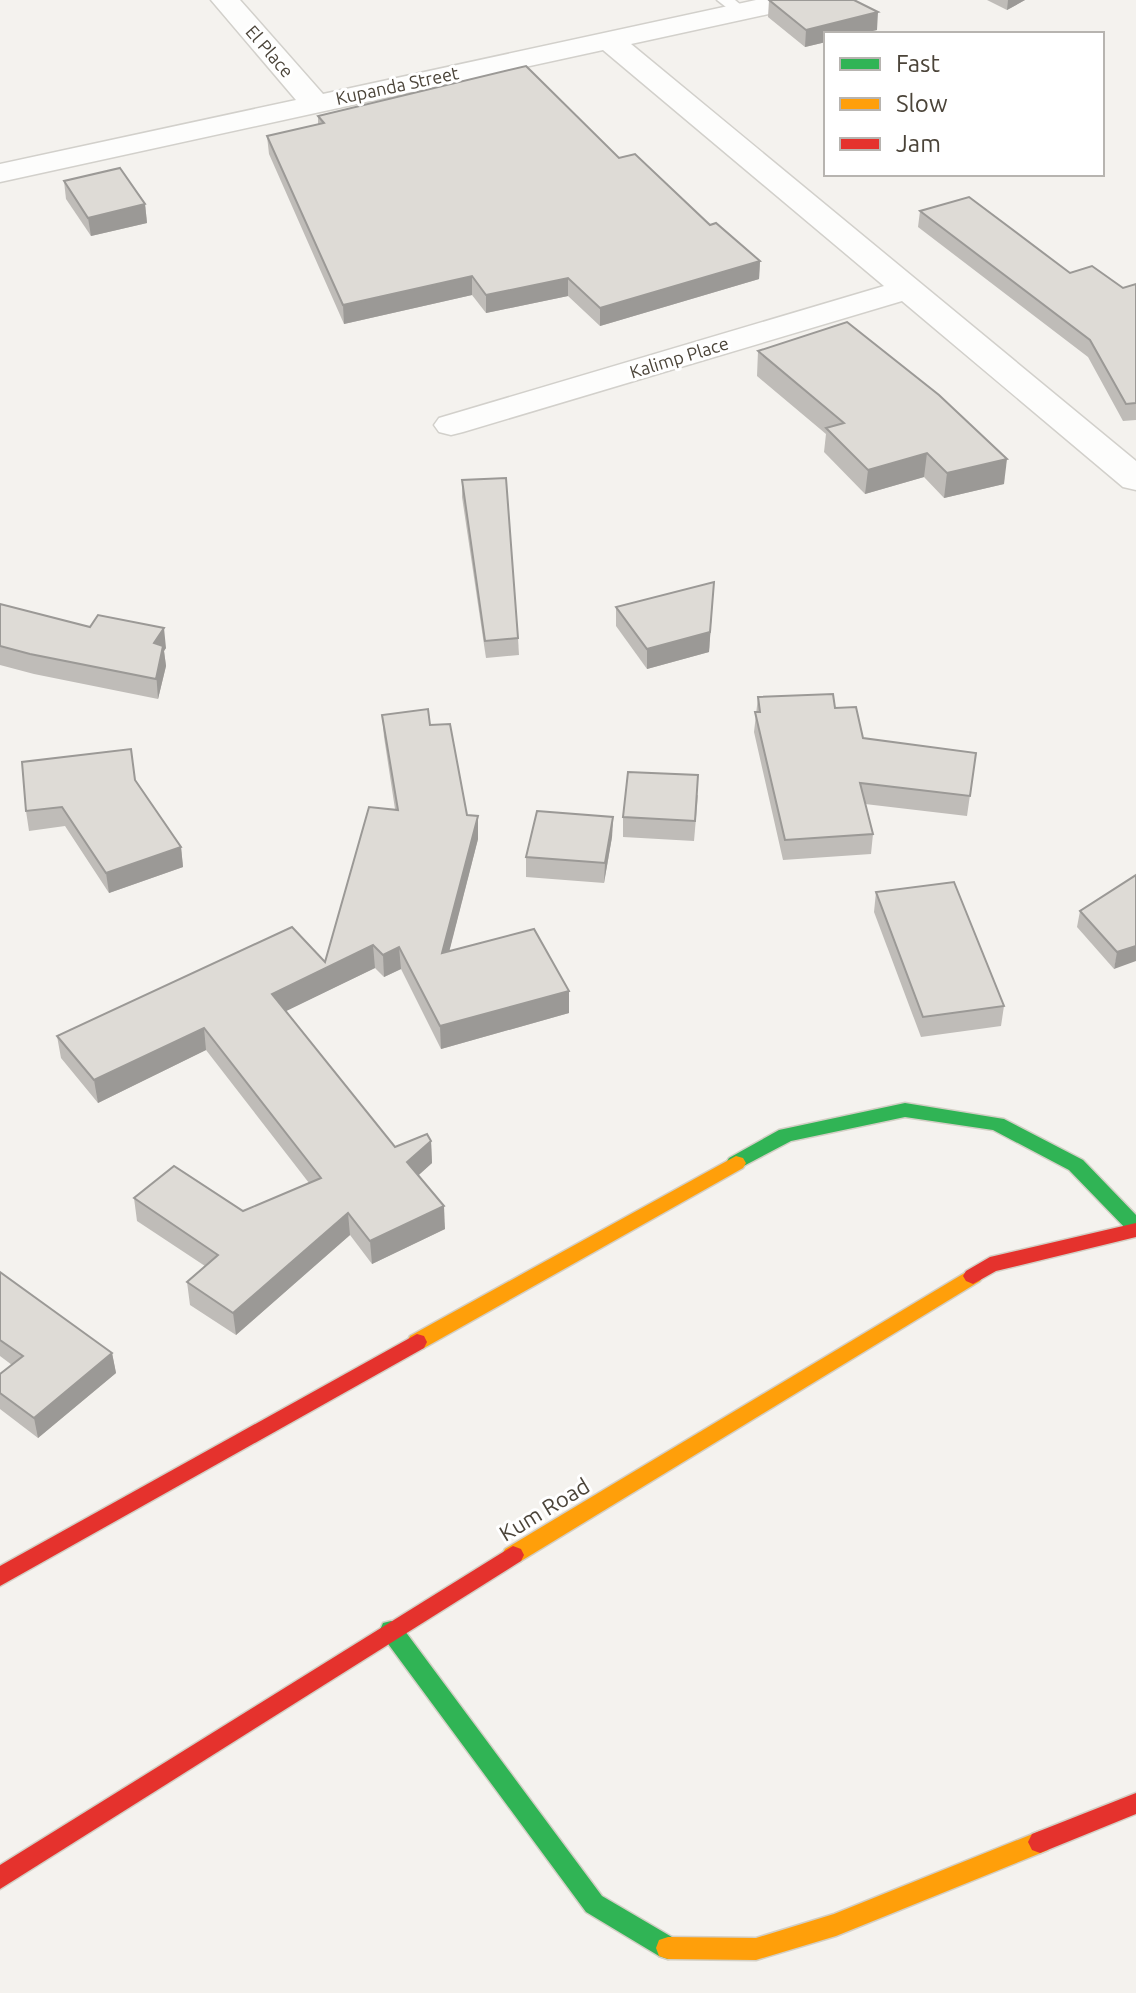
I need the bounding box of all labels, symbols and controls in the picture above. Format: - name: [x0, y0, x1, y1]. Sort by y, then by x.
- street label: El Place: [242, 21, 298, 81]
- legend: [824, 32, 1104, 176]
- text: Fast: [896, 50, 940, 77]
- street label: Kupanda Street: [334, 62, 460, 108]
- text: Slow: [896, 90, 948, 117]
- text: Jam: [896, 130, 941, 157]
- street label: Kalimp Place: [627, 332, 731, 382]
- street label: Kum Road: [494, 1472, 594, 1546]

